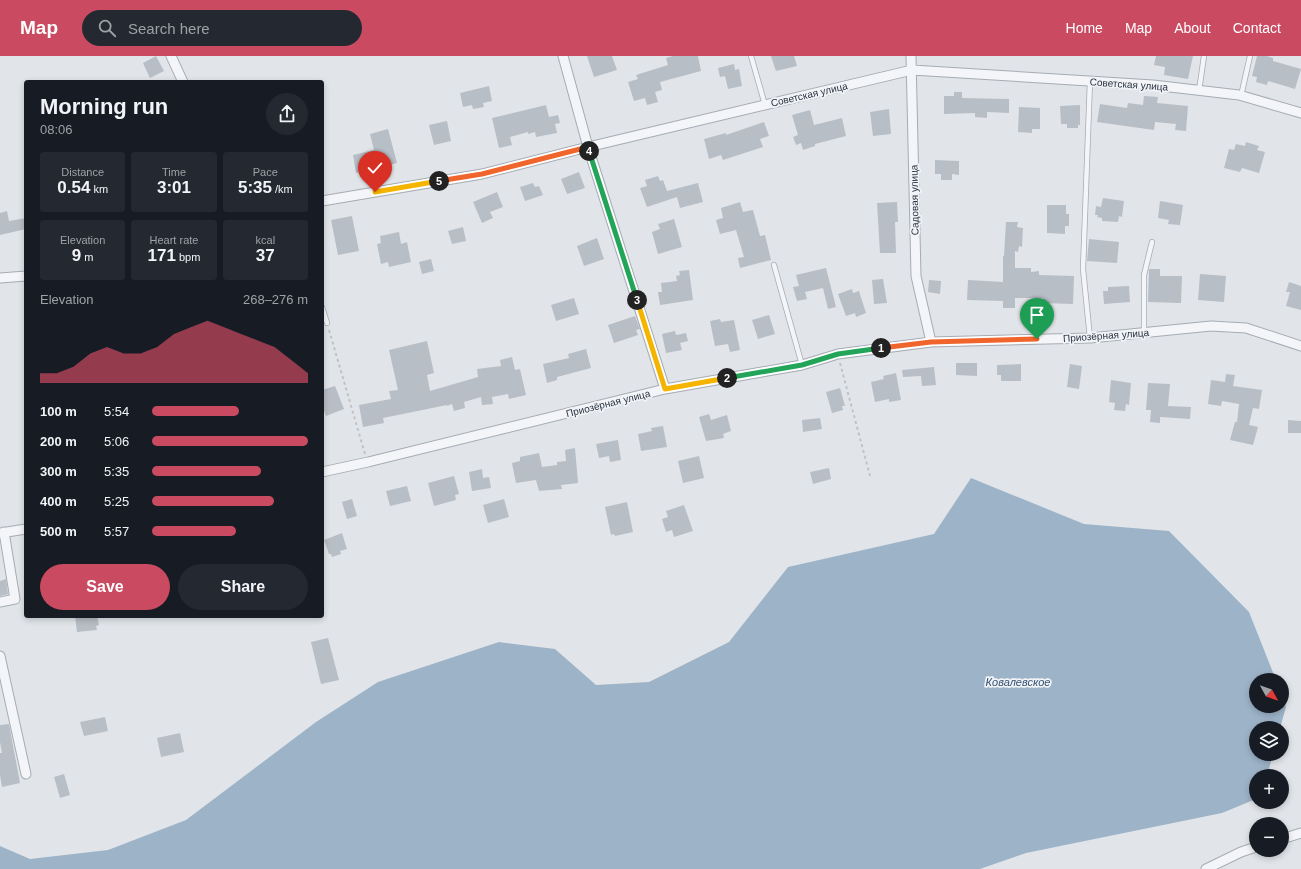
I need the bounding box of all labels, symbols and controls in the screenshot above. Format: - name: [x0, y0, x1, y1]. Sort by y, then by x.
- search box: [82, 10, 362, 46]
- text: Map: [20, 17, 58, 38]
- icon: search: [96, 17, 118, 39]
- text: Search here: [128, 20, 210, 37]
- text: Home: [1066, 20, 1103, 36]
- text: Map: [1125, 20, 1152, 36]
- text: About: [1174, 20, 1211, 36]
- text: Contact: [1233, 20, 1281, 36]
- street label: Советская улица: [1089, 76, 1169, 93]
- street label: Советская улица: [770, 80, 849, 109]
- button: share: [266, 93, 308, 135]
- text: Morning run: [40, 94, 168, 119]
- text: 08:06: [40, 122, 73, 137]
- pin: 4: [579, 141, 599, 161]
- text: 4: [586, 145, 592, 157]
- pin: [358, 151, 392, 192]
- icon: check: [364, 157, 386, 179]
- street label: Садовая улица: [908, 164, 921, 235]
- text: Distance: [61, 166, 104, 178]
- text: Time: [162, 166, 186, 178]
- text: Pace: [253, 166, 278, 178]
- pin: 5: [429, 171, 449, 191]
- text: 5: [436, 175, 442, 187]
- text: 0.54: [57, 178, 90, 197]
- text: 3:01: [157, 178, 191, 197]
- text: 5:35: [238, 178, 272, 197]
- text: km: [90, 183, 108, 195]
- text: /km: [272, 183, 293, 195]
- text: Elevation: [60, 234, 105, 246]
- text: Heart rate: [150, 234, 198, 246]
- text: kcal: [256, 234, 275, 246]
- text: 9: [72, 246, 81, 265]
- text: 171: [148, 246, 176, 265]
- text: 37: [256, 246, 275, 265]
- text: m: [81, 251, 94, 263]
- text: bpm: [176, 251, 200, 263]
- pin: 3: [627, 290, 647, 310]
- text: Elevation: [40, 292, 93, 307]
- text: 268–276 m: [243, 292, 308, 307]
- text: 3: [634, 294, 640, 306]
- pin: [1020, 298, 1054, 339]
- icon: arrive: [1026, 304, 1048, 326]
- street label: Приозёрная улица: [1063, 327, 1150, 344]
- pin: 1: [871, 338, 891, 358]
- text: 1: [878, 342, 884, 354]
- pin: 2: [717, 368, 737, 388]
- text: 2: [724, 372, 730, 384]
- street label: Приозёрная улица: [565, 388, 652, 419]
- text: 100 m: [40, 404, 77, 419]
- text: 5:54: [104, 404, 129, 419]
- text: 200 m: [40, 434, 77, 449]
- text: 5:06: [104, 434, 129, 449]
- text: 300 m: [40, 464, 77, 479]
- text: 5:35: [104, 464, 129, 479]
- text: 400 m: [40, 494, 77, 509]
- text: 5:25: [104, 494, 129, 509]
- text: 500 m: [40, 524, 77, 539]
- text: 5:57: [104, 524, 129, 539]
- button: Save: [40, 564, 170, 610]
- button: Share: [178, 564, 308, 610]
- north arrow: [1249, 673, 1289, 713]
- map controls: [1249, 673, 1289, 857]
- water label: Ковалевское: [986, 676, 1050, 688]
- button: layers: [1249, 721, 1289, 761]
- button: +: [1249, 769, 1289, 809]
- button: −: [1249, 817, 1289, 857]

